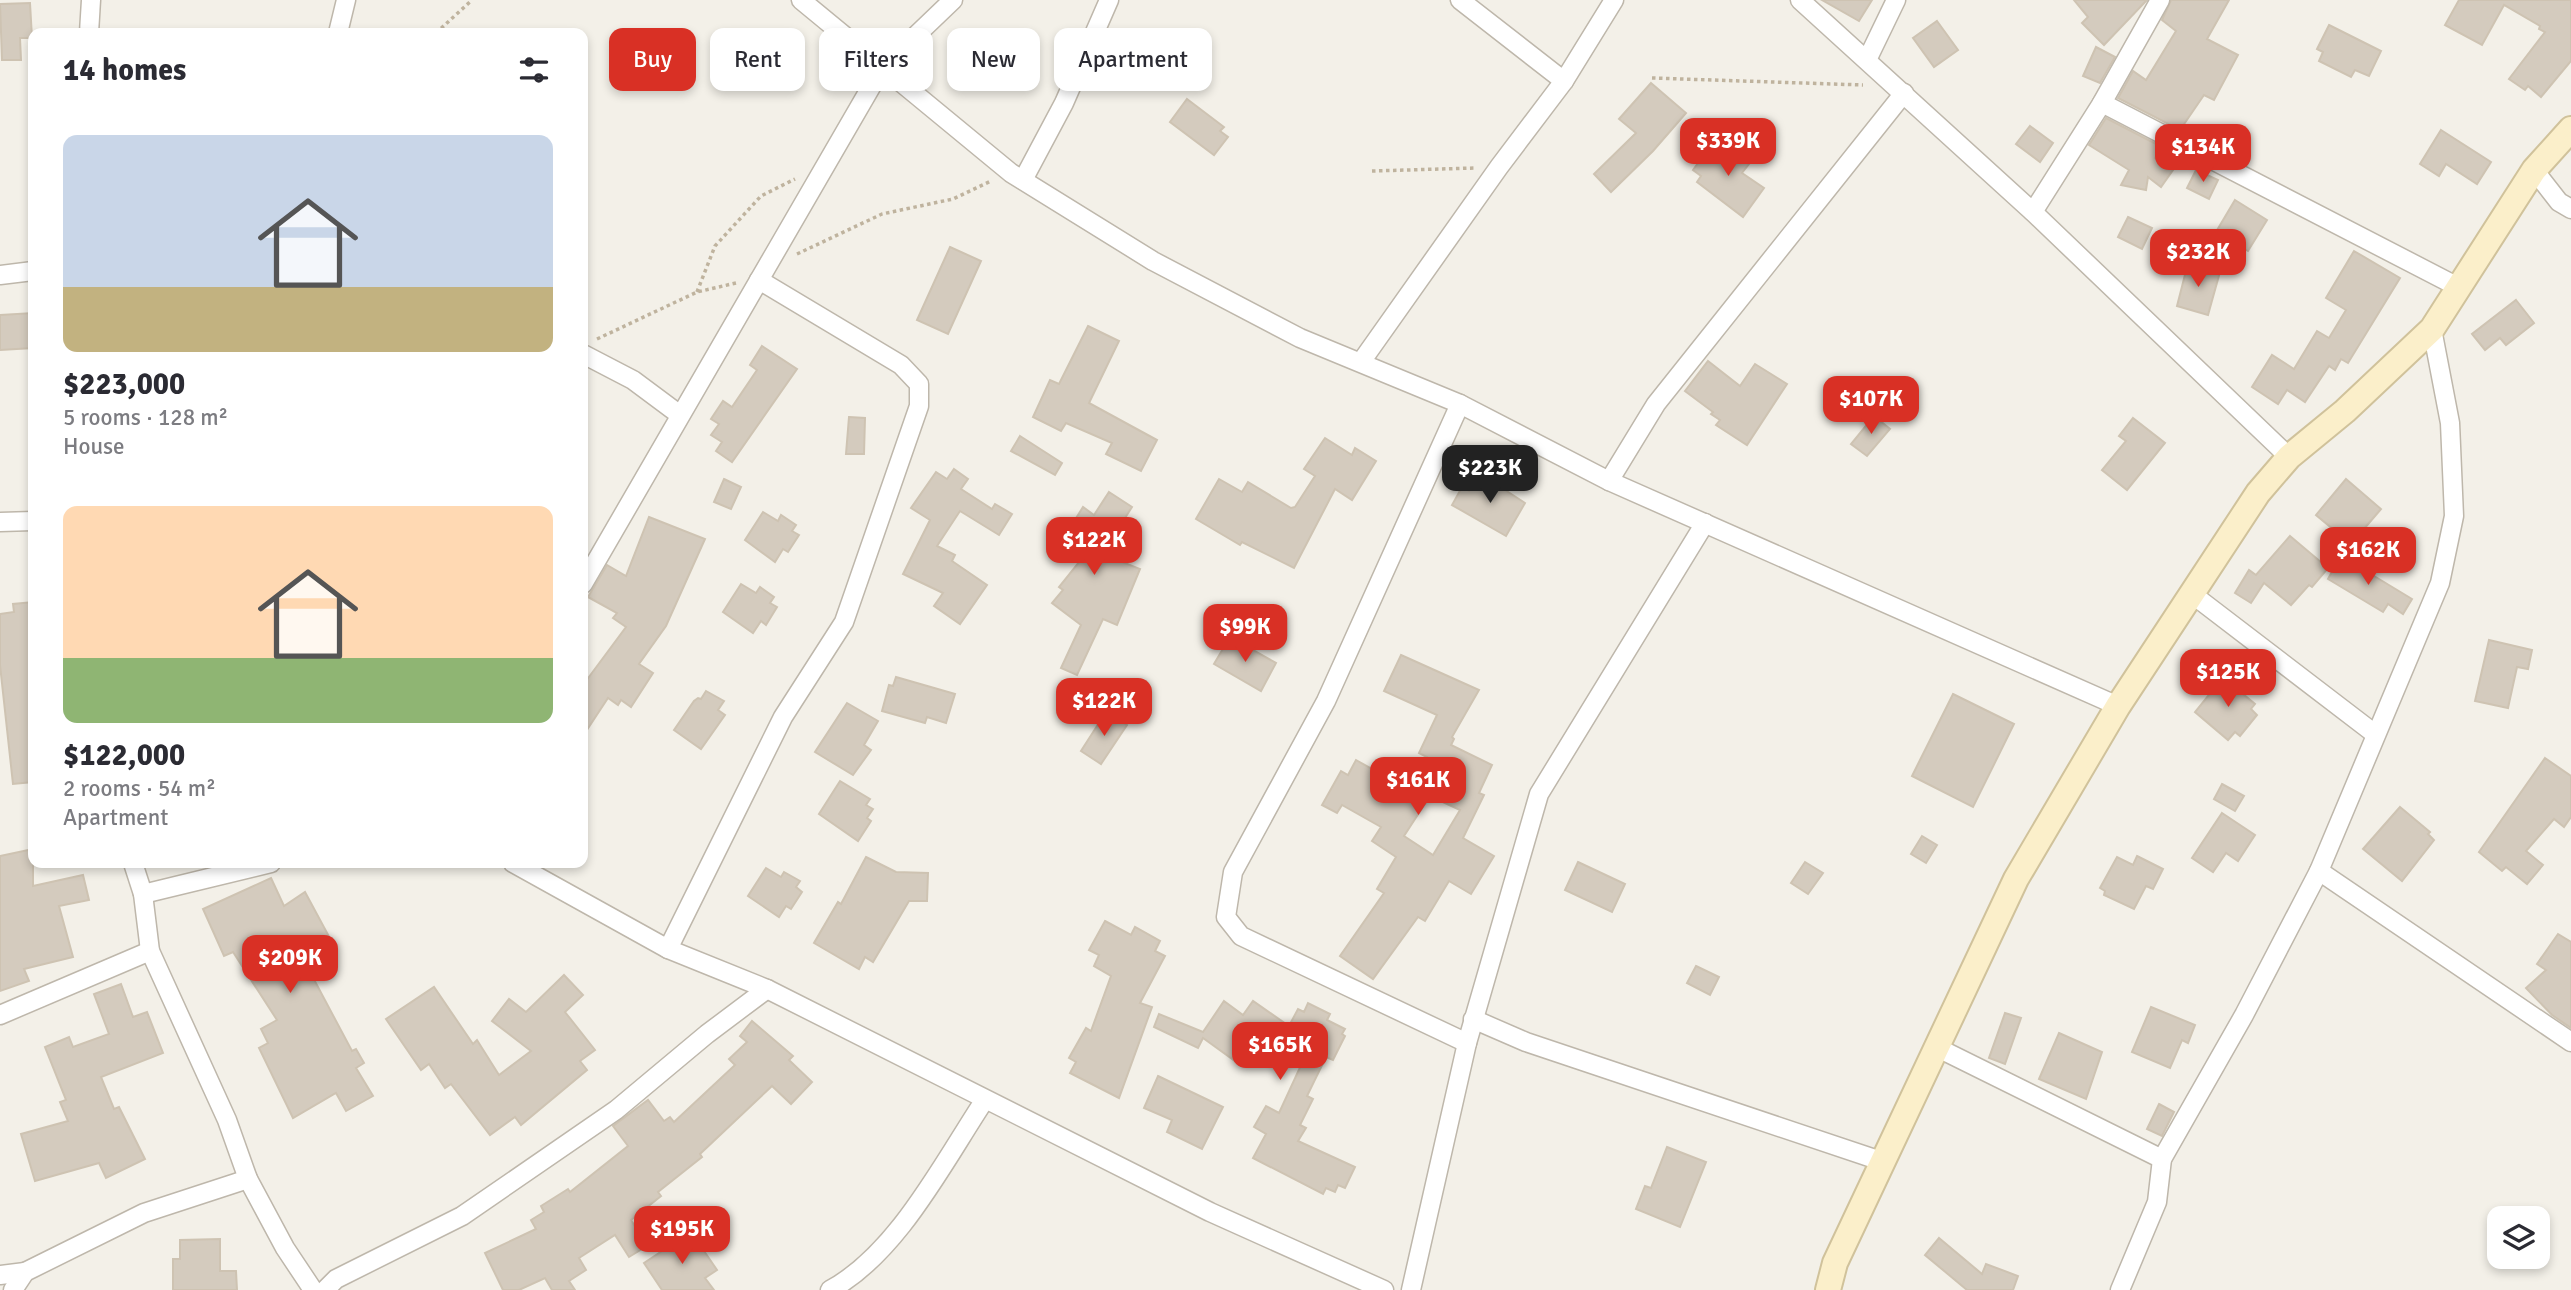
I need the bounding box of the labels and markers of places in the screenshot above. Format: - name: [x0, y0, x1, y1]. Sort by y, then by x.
- pin: $339K: [1679, 118, 1777, 178]
- pin: $134K: [2154, 124, 2252, 184]
- pin: $232K: [2149, 230, 2247, 289]
- pin: $107K: [1822, 376, 1920, 436]
- pin: $223K: [1441, 446, 1539, 505]
- pin: $122K: [1045, 518, 1143, 577]
- pin: $162K: [2319, 528, 2417, 587]
- pin: $99K: [1204, 604, 1286, 664]
- pin: $125K: [2179, 650, 2277, 709]
- pin: $122K: [1055, 678, 1153, 738]
- pin: $161K: [1369, 758, 1467, 817]
- pin: $209K: [241, 936, 339, 995]
- pin: $165K: [1231, 1023, 1329, 1082]
- pin: $195K: [633, 1206, 731, 1266]

